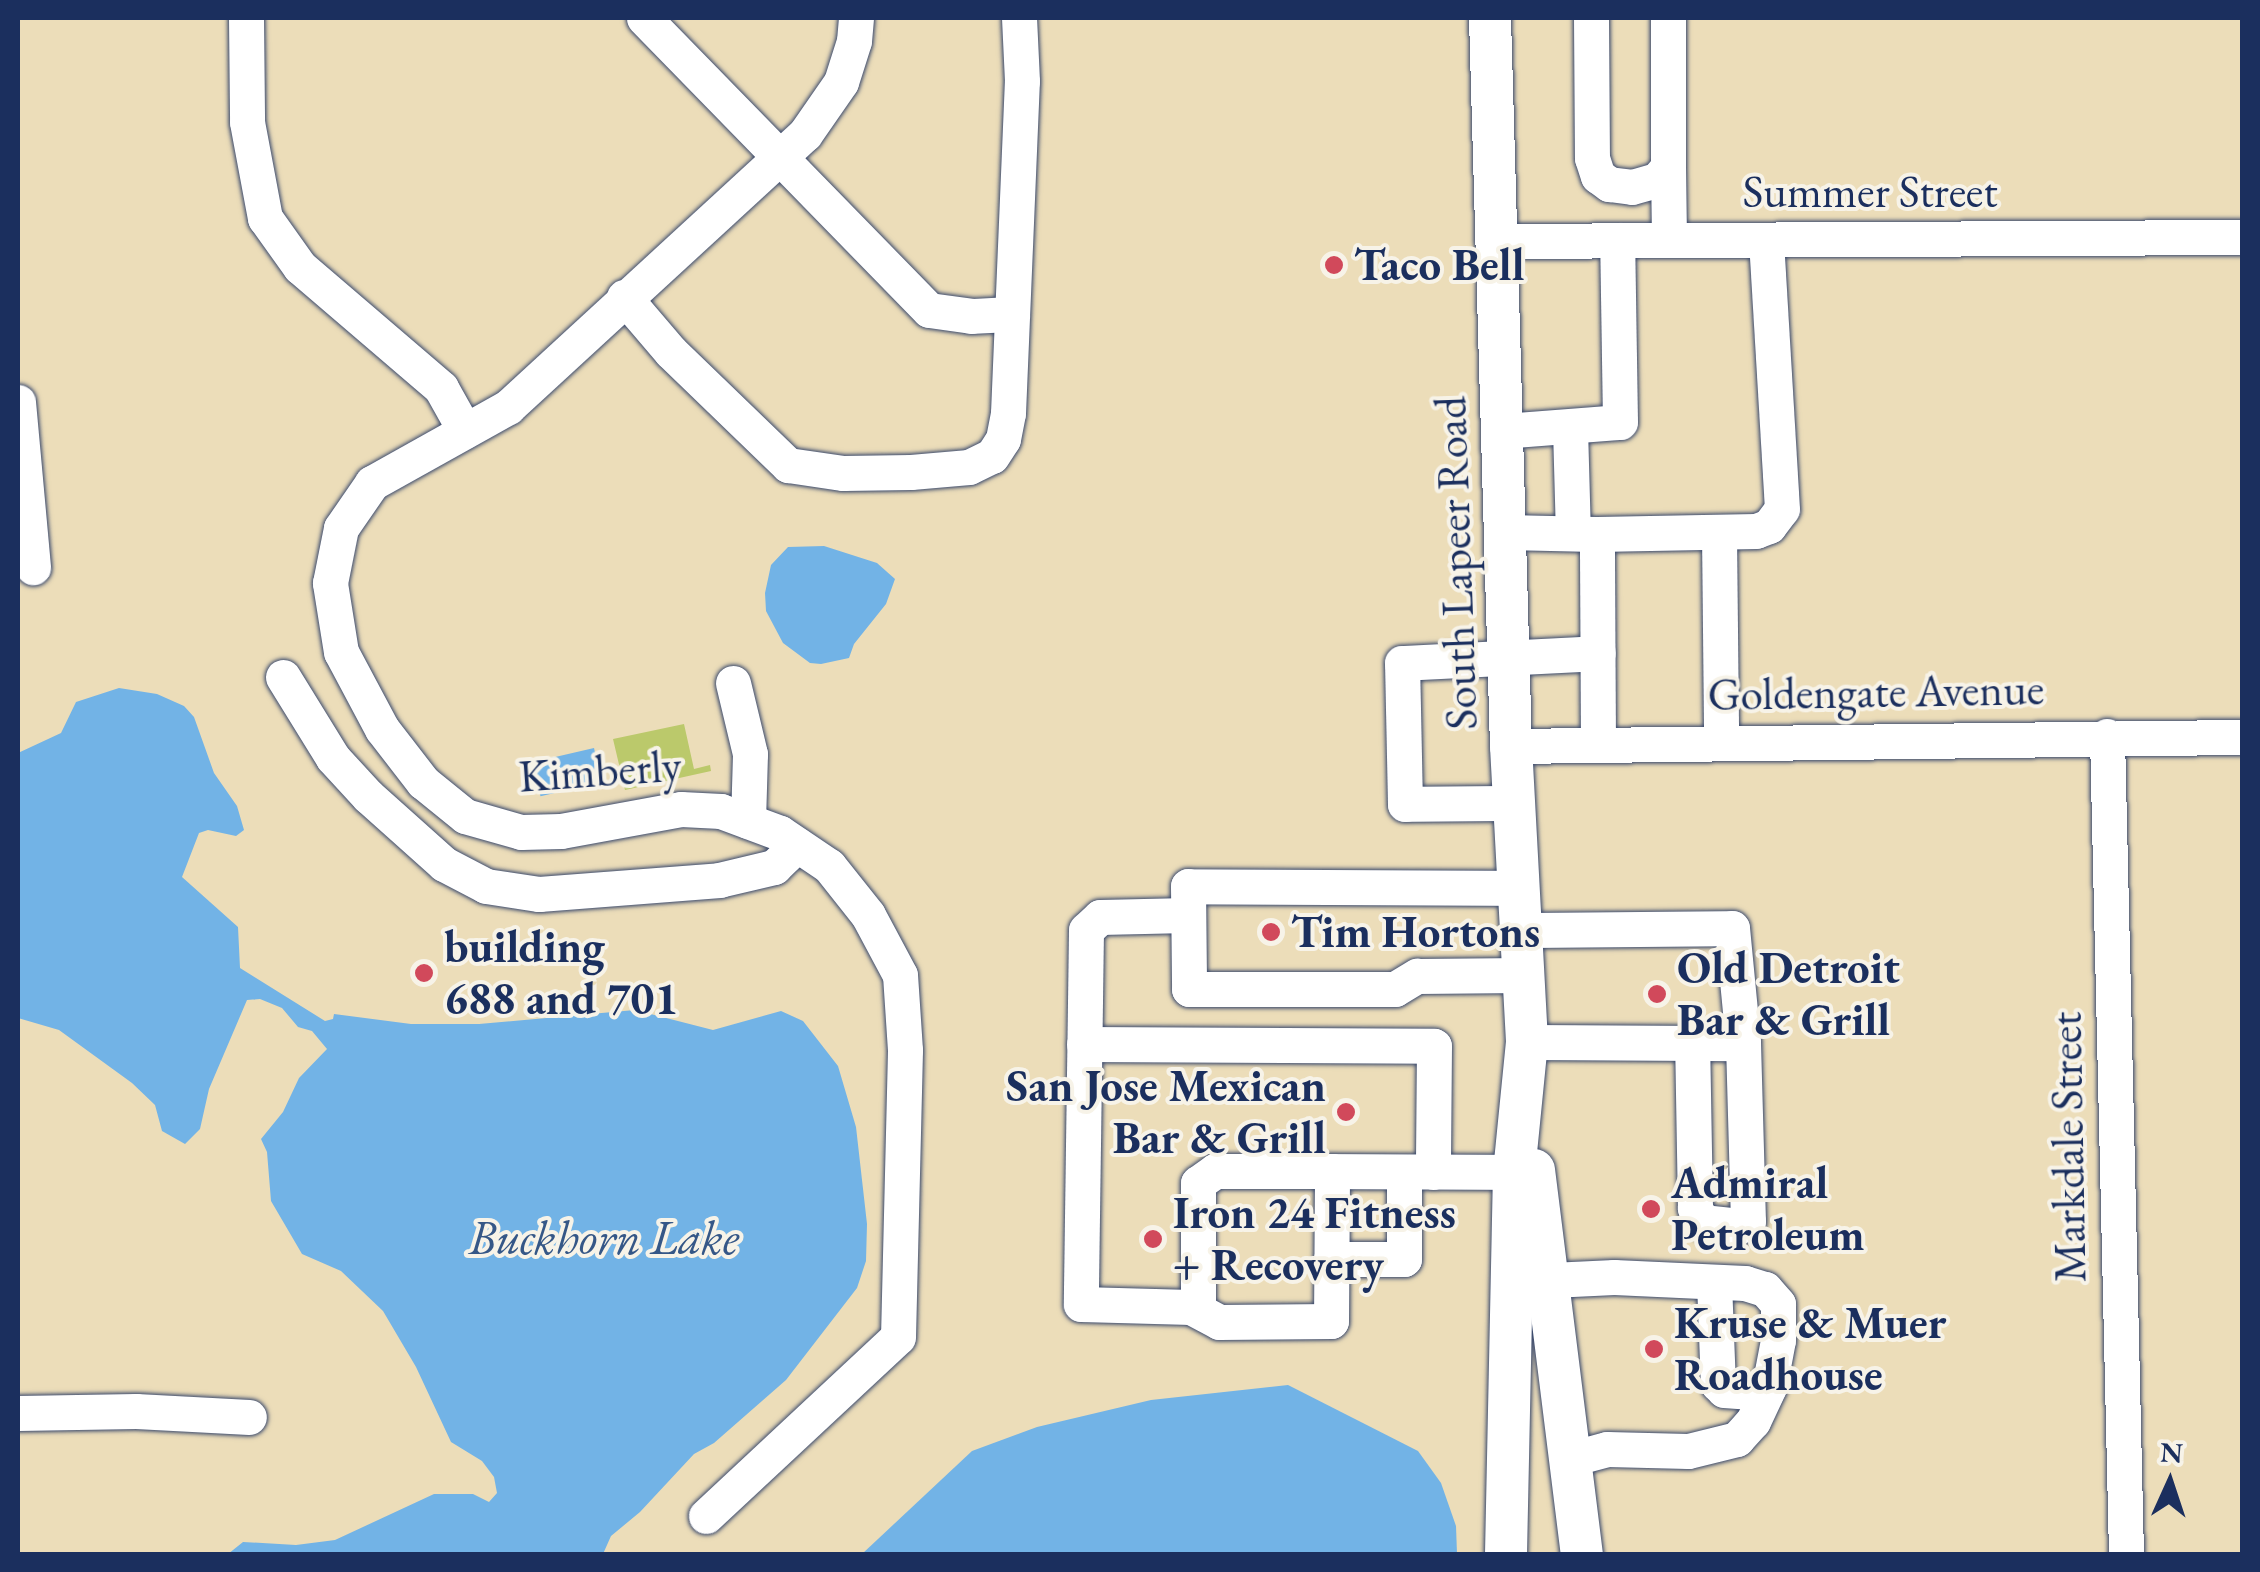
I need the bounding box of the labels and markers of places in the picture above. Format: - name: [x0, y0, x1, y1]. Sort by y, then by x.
- place label: Taco Bell: [1354, 238, 1524, 292]
- marker: Taco Bell: [1323, 254, 1345, 276]
- place label: Tim Hortons: [1291, 905, 1540, 959]
- place label: building 688 and 701: [444, 920, 678, 1026]
- marker: Tim Hortons: [1260, 921, 1282, 943]
- place label: Old Detroit Bar & Grill: [1677, 941, 1900, 1047]
- marker: building 688 and 701: [413, 962, 435, 984]
- marker: Old Detroit Bar & Grill: [1646, 983, 1668, 1005]
- place label: San Jose Mexican Bar & Grill: [1006, 1059, 1326, 1165]
- marker: San Jose Mexican Bar & Grill: [1335, 1101, 1357, 1123]
- place label: Admiral Petroleum: [1671, 1156, 1865, 1262]
- place label: Iron 24 Fitness + Recovery: [1173, 1186, 1456, 1292]
- marker: Admiral Petroleum: [1640, 1198, 1662, 1220]
- marker: Iron 24 Fitness + Recovery: [1142, 1228, 1164, 1250]
- place label: Kruse & Muer Roadhouse: [1674, 1296, 1946, 1402]
- marker: Kruse & Muer Roadhouse: [1643, 1338, 1665, 1360]

